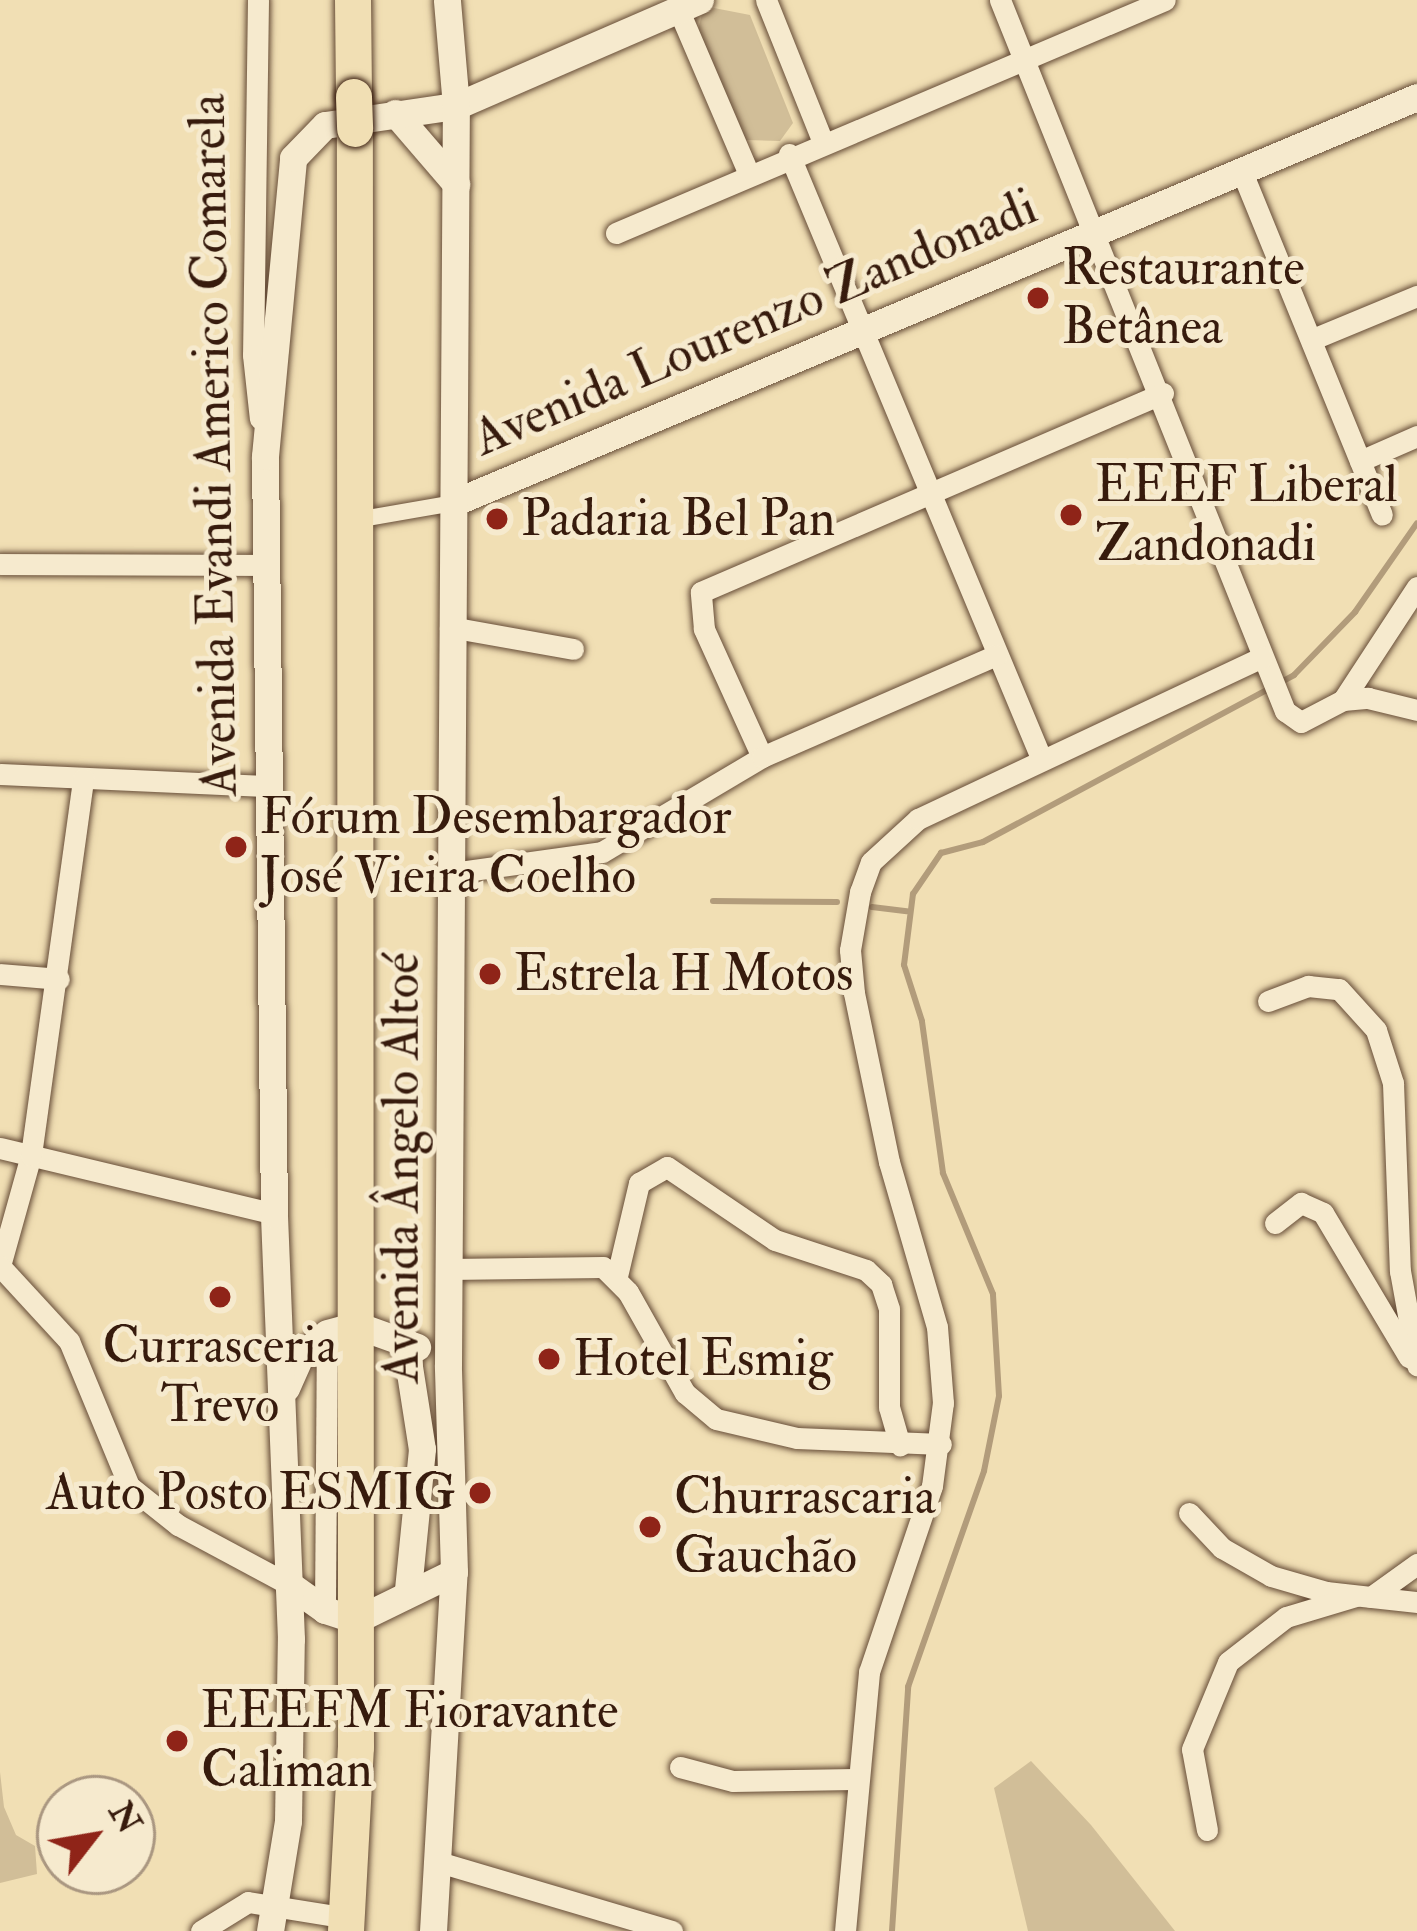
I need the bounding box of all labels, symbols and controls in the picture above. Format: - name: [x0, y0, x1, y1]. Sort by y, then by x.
- street label: Avenida Evandi Americo Comarela: [177, 93, 251, 797]
- street label: Avenida Lourenzo Zandonadi: [464, 176, 1046, 470]
- place label: Restaurante Betânea: [1062, 238, 1305, 358]
- marker: Restaurante Betânea: [1025, 285, 1051, 311]
- place label: EEEF Liberal Zandonadi: [1095, 455, 1398, 575]
- place label: Padaria Bel Pan: [521, 488, 835, 550]
- marker: EEEF Liberal Zandonadi: [1058, 502, 1084, 528]
- marker: Padaria Bel Pan: [484, 506, 510, 532]
- place label: Fórum Desembargador José Vieira Coelho: [260, 787, 732, 907]
- marker: Fórum Desembargador José Vieira Coelho: [223, 834, 249, 860]
- place label: Estrela H Motos: [514, 943, 854, 1005]
- street label: Avenida Ângelo Altoé: [371, 952, 433, 1384]
- marker: Estrela H Motos: [477, 961, 503, 987]
- marker: Currasceria Trevo: [207, 1284, 233, 1310]
- place label: Currasceria Trevo: [102, 1316, 338, 1436]
- place label: Hotel Esmig: [573, 1328, 833, 1390]
- marker: Hotel Esmig: [536, 1346, 562, 1372]
- place label: Auto Posto ESMIG: [46, 1462, 456, 1524]
- place label: Churrascaria Gauchão: [674, 1467, 936, 1587]
- marker: Auto Posto ESMIG: [467, 1480, 493, 1506]
- marker: Churrascaria Gauchão: [637, 1514, 663, 1540]
- place label: EEEFM Fioravante Caliman: [201, 1681, 618, 1801]
- marker: EEEFM Fioravante Caliman: [164, 1728, 190, 1754]
- north arrow: [36, 1775, 156, 1895]
- text: N: [100, 1795, 150, 1841]

